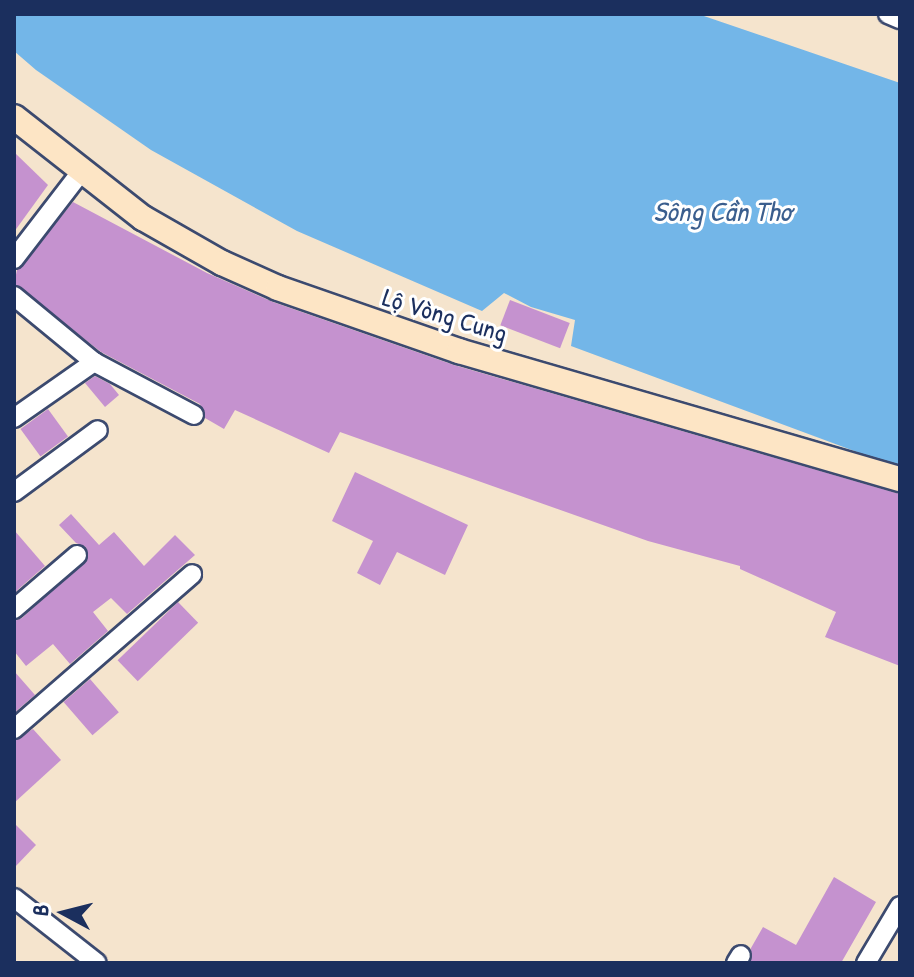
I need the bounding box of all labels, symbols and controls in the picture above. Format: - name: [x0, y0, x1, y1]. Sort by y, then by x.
- water label: Sông Cần Thơ: [653, 194, 791, 228]
- street label: Lộ Vòng Cung: [379, 281, 511, 349]
- north arrow: [24, 873, 104, 953]
- text: B: [25, 903, 56, 917]

